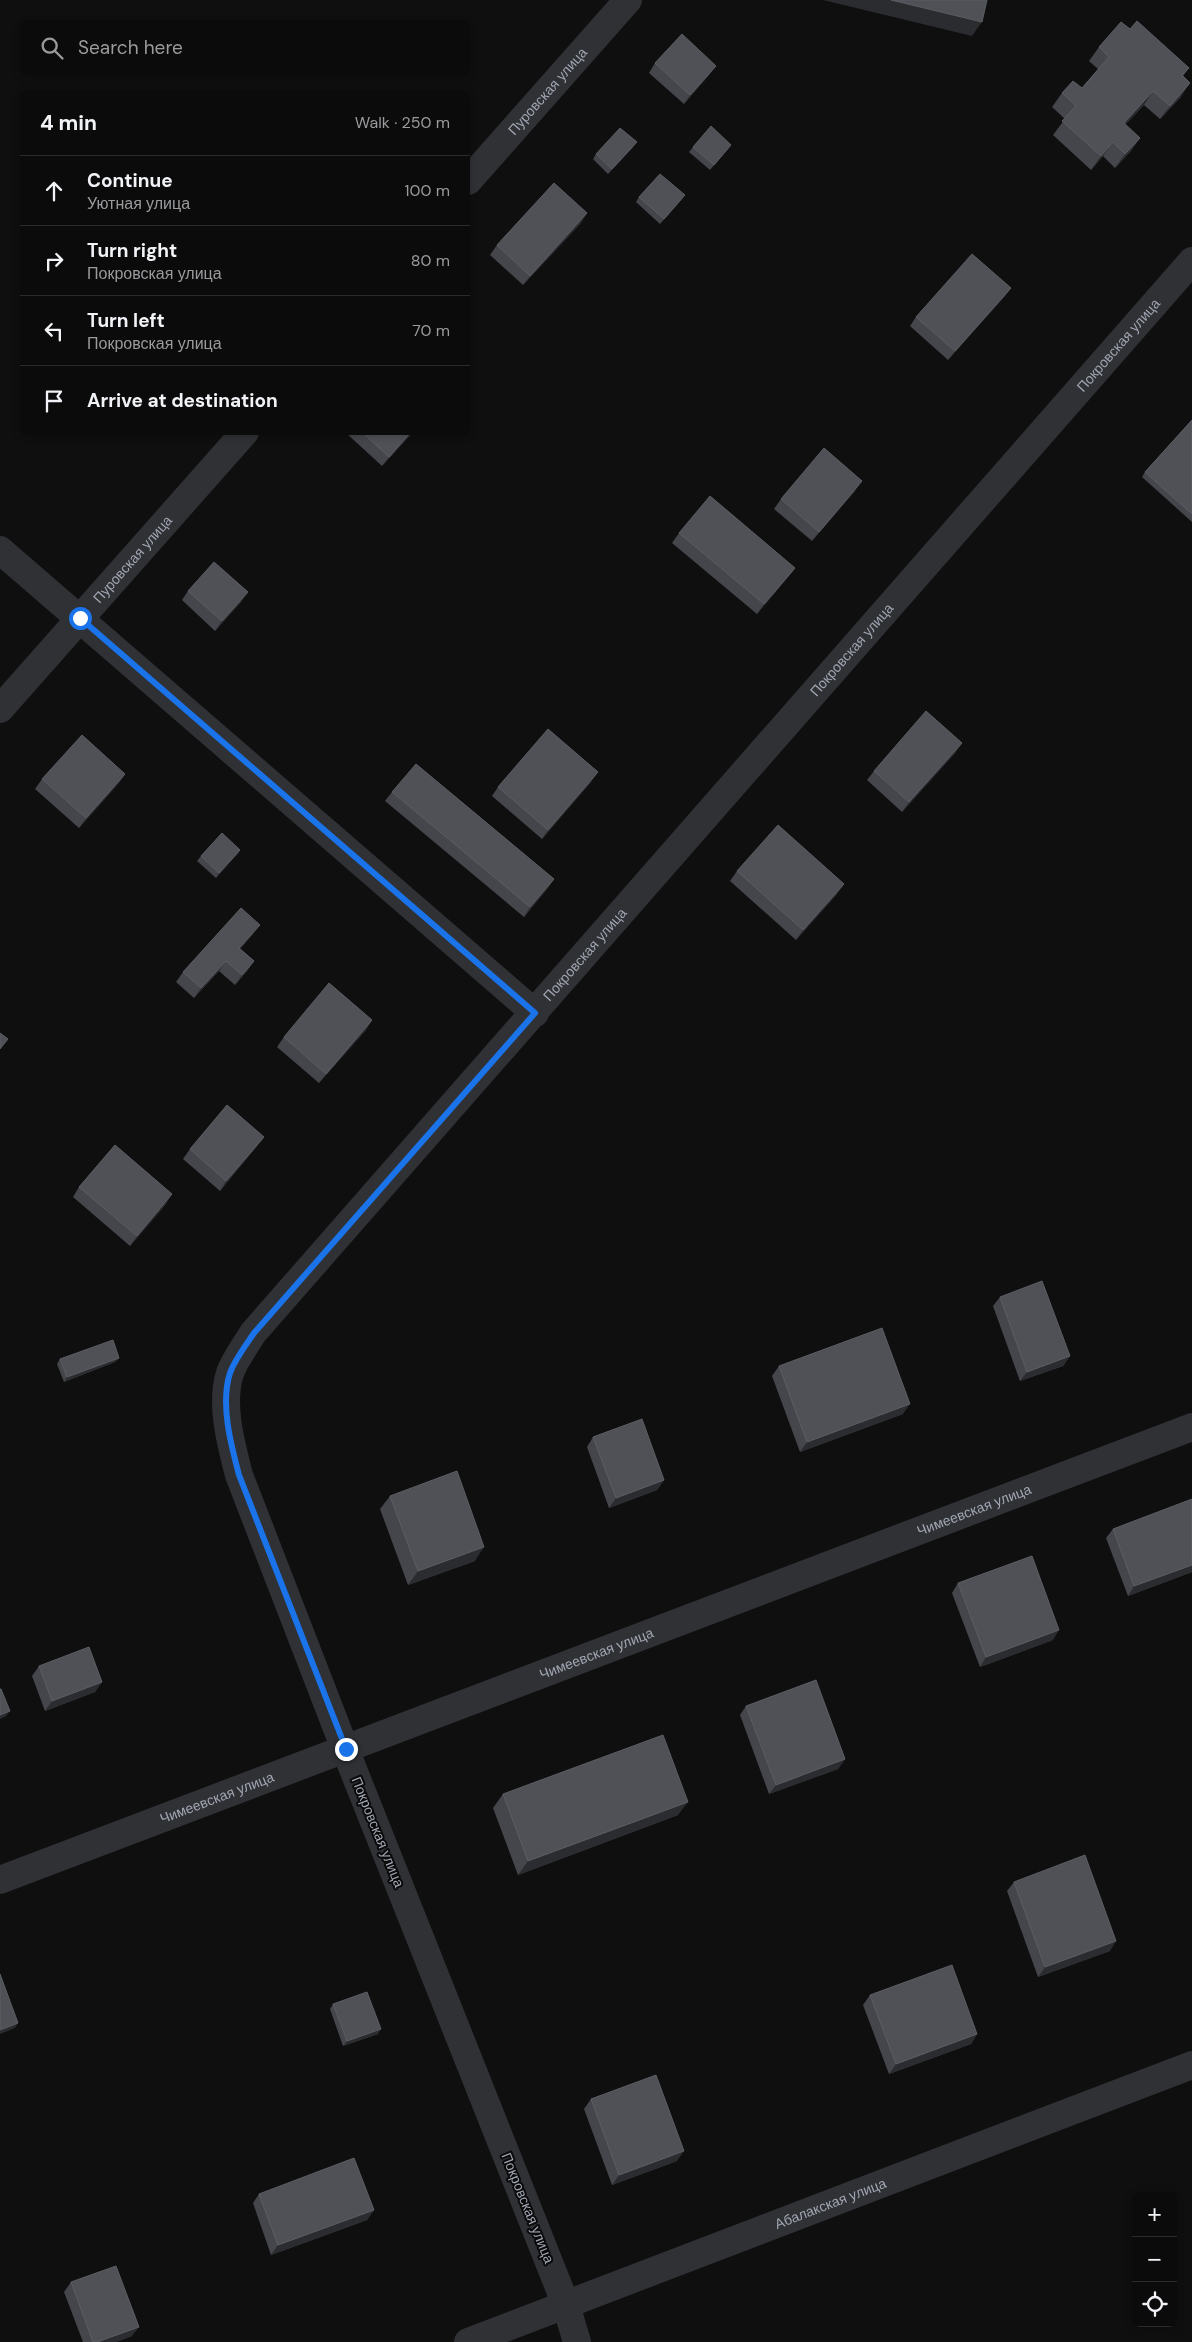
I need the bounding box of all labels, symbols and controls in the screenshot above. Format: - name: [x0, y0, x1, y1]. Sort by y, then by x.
- search box: [20, 20, 470, 75]
- icon: search: [38, 34, 66, 62]
- text: Search here: [78, 35, 183, 60]
- street label: Пуровская улица: [504, 43, 591, 139]
- text: 4 min: [40, 109, 97, 137]
- text: Walk · 250 m: [355, 112, 450, 133]
- text: Continue: [87, 168, 173, 193]
- icon: ahead: [40, 177, 68, 205]
- text: 100 m: [405, 180, 450, 201]
- text: Уютная улица: [87, 193, 190, 214]
- text: Turn right: [87, 238, 177, 263]
- icon: right: [40, 247, 68, 275]
- text: 80 m: [411, 250, 450, 271]
- text: Покровская улица: [87, 263, 222, 284]
- street label: Покровская улица: [1073, 295, 1164, 395]
- text: Turn left: [87, 308, 165, 333]
- icon: left: [40, 317, 68, 345]
- text: 70 m: [412, 320, 450, 341]
- text: Покровская улица: [87, 333, 222, 354]
- icon: arrive: [40, 387, 68, 415]
- text: Arrive at destination: [87, 388, 278, 413]
- street label: Пуровская улица: [89, 512, 176, 607]
- street label: Покровская улица: [806, 599, 897, 700]
- route start: [69, 607, 92, 630]
- street label: Покровская улица: [539, 904, 630, 1005]
- street label: Чимеевская улица: [914, 1480, 1034, 1540]
- street label: Чимеевская улица: [537, 1623, 656, 1683]
- route end: [335, 1738, 358, 1761]
- street label: Чимеевская улица: [157, 1768, 277, 1827]
- street label: Покровская улица: [348, 1774, 408, 1890]
- street label: Покровская улица: [498, 2150, 558, 2266]
- street label: Абалакская улица: [772, 2174, 889, 2233]
- map controls: [1132, 2192, 1177, 2327]
- button: +: [1132, 2192, 1177, 2237]
- button: −: [1132, 2237, 1177, 2282]
- button: locate: [1132, 2282, 1177, 2327]

